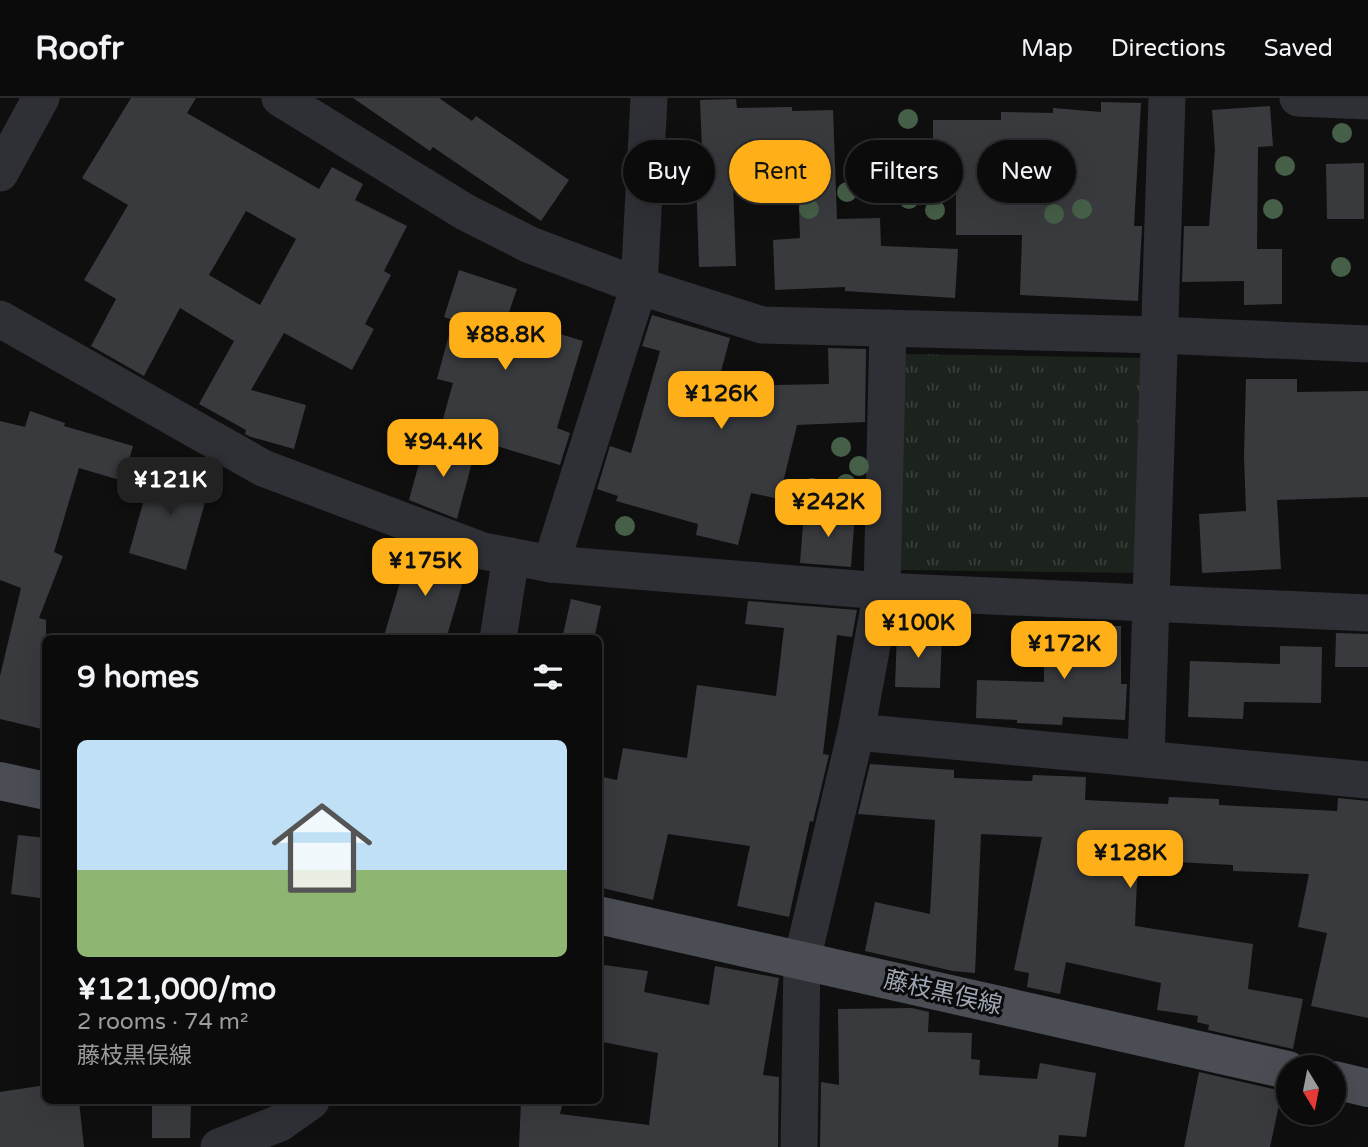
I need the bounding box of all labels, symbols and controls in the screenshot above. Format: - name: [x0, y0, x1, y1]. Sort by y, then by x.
- text: Roofr: [35, 29, 124, 68]
- text: Map: [1021, 34, 1073, 63]
- text: Directions: [1111, 34, 1226, 63]
- text: Saved: [1264, 34, 1333, 63]
- chip: Buy: [623, 140, 715, 203]
- chip: Rent: [729, 140, 831, 203]
- chip: Filters: [845, 140, 963, 203]
- chip: New: [977, 140, 1076, 203]
- pin: ¥88.8K: [448, 313, 562, 372]
- text: ¥88.8K: [465, 321, 545, 349]
- pin: ¥126K: [672, 372, 770, 431]
- text: ¥126K: [684, 380, 758, 408]
- pin: ¥94.4K: [386, 420, 500, 479]
- text: ¥94.4K: [403, 428, 483, 456]
- pin: ¥121K: [121, 458, 219, 517]
- text: ¥121K: [133, 466, 207, 494]
- pin: ¥242K: [779, 480, 877, 539]
- text: ¥242K: [791, 488, 865, 516]
- pin: ¥175K: [376, 538, 474, 598]
- text: ¥175K: [388, 547, 462, 575]
- pin: ¥100K: [869, 601, 967, 660]
- text: ¥100K: [881, 609, 955, 637]
- pin: ¥172K: [1015, 622, 1113, 681]
- text: ¥172K: [1027, 630, 1101, 658]
- icon: filters: [529, 658, 567, 696]
- text: 9 homes: [77, 659, 199, 696]
- icon: home: [259, 785, 385, 911]
- pin: ¥128K: [1081, 830, 1179, 890]
- text: ¥128K: [1093, 839, 1167, 867]
- street label: 藤枝黒俣線: [881, 965, 1005, 1021]
- text: ¥121,000/mo: [77, 971, 276, 1008]
- text: 2 rooms · 74 m²: [77, 1008, 248, 1036]
- text: 藤枝黒俣線: [77, 1042, 192, 1070]
- north arrow: [1276, 1055, 1346, 1125]
- map controls: [1276, 1055, 1346, 1125]

